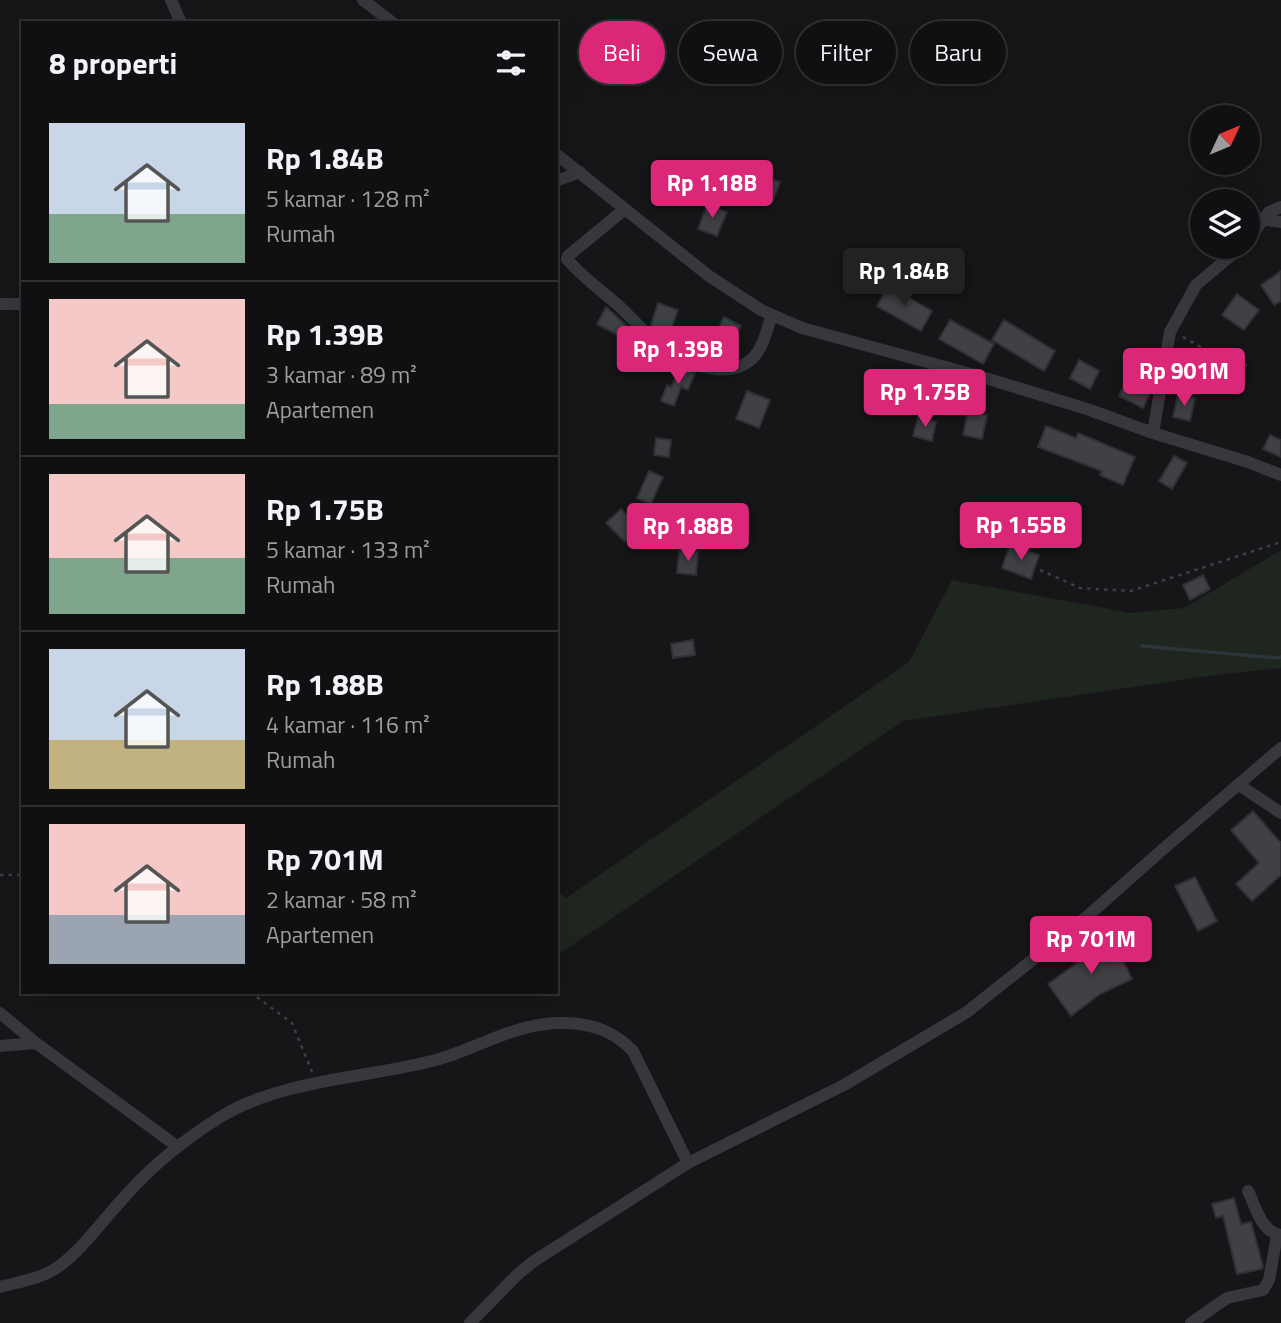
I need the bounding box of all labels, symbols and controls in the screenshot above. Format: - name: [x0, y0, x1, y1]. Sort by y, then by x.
- chip: Beli: [579, 21, 665, 84]
- chip: Sewa: [679, 21, 782, 84]
- chip: Filter: [796, 21, 896, 84]
- chip: Baru: [910, 21, 1006, 84]
- text: 8 properti: [49, 40, 177, 86]
- icon: filters: [492, 44, 530, 82]
- north arrow: [1190, 105, 1260, 175]
- map controls: [1190, 105, 1260, 259]
- text: Rp 1.84B: [266, 135, 384, 181]
- icon: home: [105, 151, 189, 235]
- pin: Rp 1.18B: [640, 160, 784, 220]
- text: Rp 1.18B: [667, 165, 757, 200]
- text: 5 kamar · 128 m²: [266, 181, 430, 216]
- button: layers: [1190, 189, 1260, 259]
- text: Rumah: [266, 216, 335, 251]
- pin: Rp 1.84B: [832, 248, 976, 308]
- text: Rp 1.84B: [859, 253, 949, 288]
- text: Rp 1.39B: [266, 311, 384, 357]
- pin: Rp 1.39B: [606, 326, 750, 386]
- icon: home: [105, 327, 189, 411]
- text: Rp 1.39B: [633, 331, 723, 366]
- pin: Rp 901M: [1119, 348, 1249, 408]
- text: Rp 901M: [1139, 353, 1229, 388]
- text: 3 kamar · 89 m²: [266, 357, 417, 392]
- pin: Rp 1.75B: [853, 370, 997, 429]
- text: Rp 1.75B: [880, 374, 970, 409]
- text: Apartemen: [266, 392, 374, 427]
- text: Rp 1.75B: [266, 486, 384, 532]
- icon: home: [105, 502, 189, 586]
- pin: Rp 1.55B: [949, 503, 1093, 562]
- pin: Rp 1.88B: [616, 504, 760, 563]
- text: Rp 1.55B: [976, 507, 1066, 542]
- text: Rp 1.88B: [643, 508, 733, 543]
- text: 5 kamar · 133 m²: [266, 532, 430, 567]
- text: Rumah: [266, 567, 335, 602]
- text: Rp 1.88B: [266, 661, 384, 707]
- icon: home: [105, 677, 189, 761]
- text: 4 kamar · 116 m²: [266, 707, 430, 742]
- text: Rumah: [266, 742, 335, 777]
- text: Rp 701M: [266, 836, 384, 882]
- icon: home: [105, 852, 189, 936]
- text: 2 kamar · 58 m²: [266, 882, 417, 917]
- pin: Rp 701M: [1026, 916, 1156, 976]
- text: Apartemen: [266, 917, 374, 952]
- text: Rp 701M: [1046, 921, 1136, 956]

